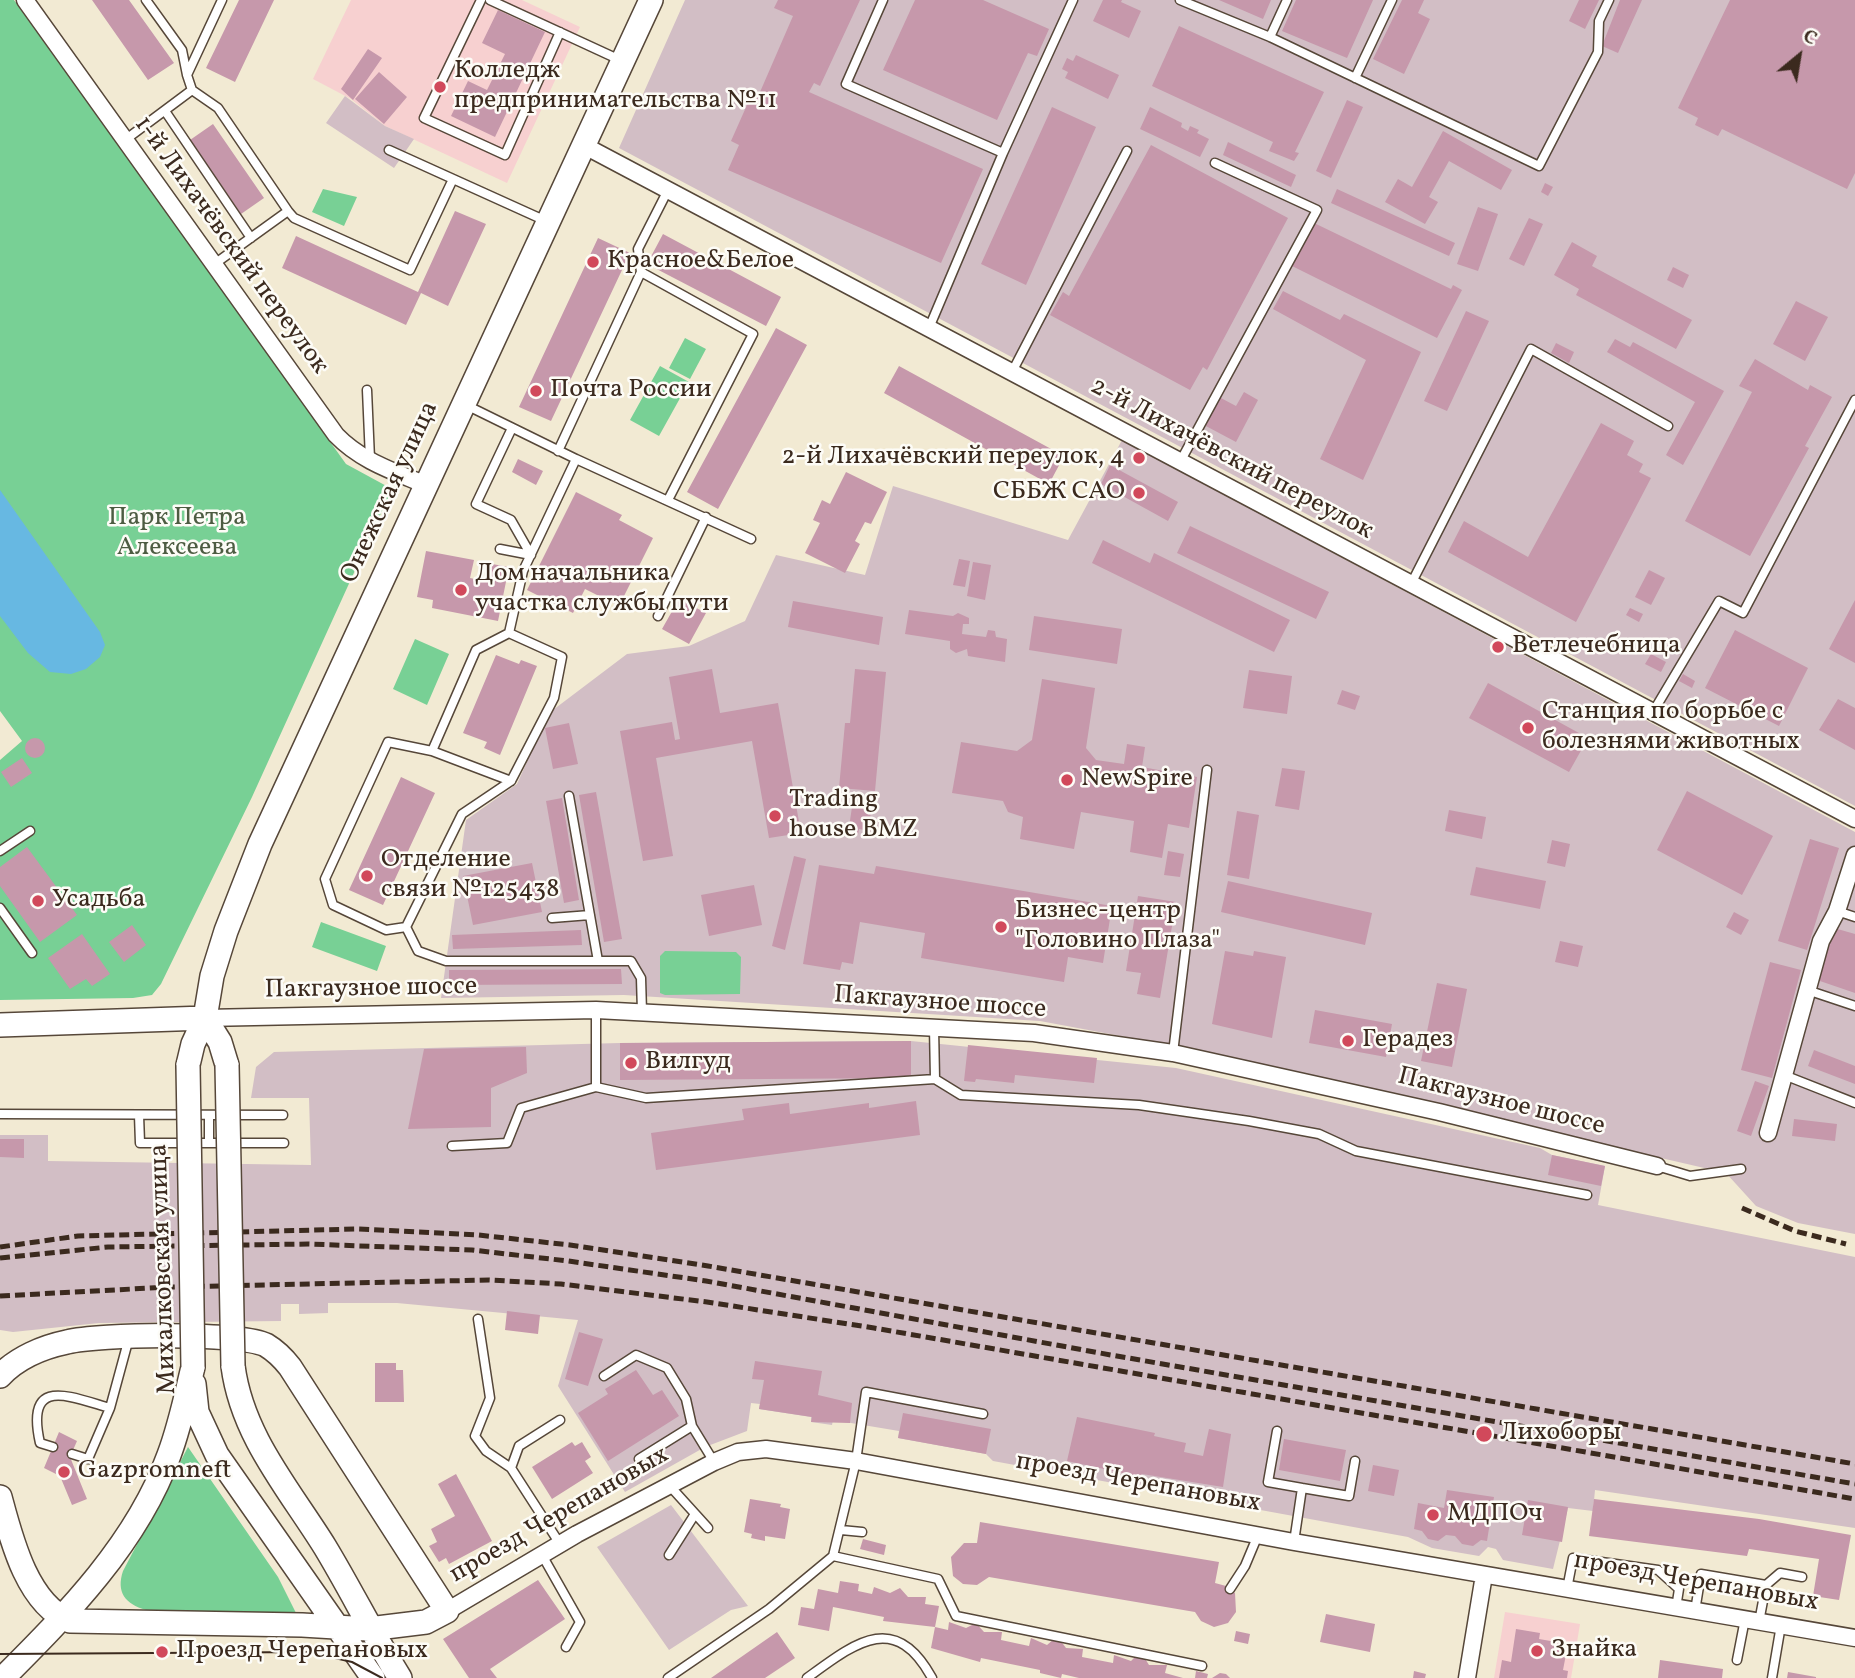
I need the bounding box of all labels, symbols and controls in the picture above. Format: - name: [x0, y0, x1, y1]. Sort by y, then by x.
- north arrow: [1764, 21, 1834, 91]
- text: С: [1798, 24, 1821, 52]
- place label: Колледж предпринимательства №11: [454, 56, 777, 118]
- marker: Колледж предпринимательства №11: [432, 79, 448, 95]
- street label: 1-й Лихачёвский переулок: [126, 111, 334, 381]
- place label: Красное&Белое: [607, 246, 794, 278]
- marker: Красное&Белое: [585, 254, 601, 270]
- street label: 2-й Лихачёвский переулок: [1084, 372, 1378, 548]
- place label: Почта России: [550, 375, 711, 407]
- marker: Почта России: [528, 383, 544, 399]
- street label: Онежская улица: [335, 397, 447, 589]
- place label: 2-й Лихачёвский переулок, 4: [781, 442, 1125, 474]
- marker: 2-й Лихачёвский переулок, 4: [1131, 450, 1147, 466]
- place label: СББЖ САО: [993, 477, 1125, 509]
- marker: СББЖ САО: [1131, 485, 1147, 501]
- park label: Парк Петра Алексеева: [108, 503, 246, 564]
- place label: Дом начальника участка службы пути: [475, 559, 729, 620]
- marker: Дом начальника участка службы пути: [453, 582, 469, 598]
- place label: Ветлечебница: [1512, 631, 1681, 663]
- marker: Ветлечебница: [1490, 639, 1506, 655]
- place label: Станция по борьбе с болезнями животных: [1542, 697, 1800, 758]
- marker: Станция по борьбе с болезнями животных: [1520, 720, 1536, 736]
- place label: NewSpire: [1081, 764, 1193, 796]
- marker: NewSpire: [1059, 772, 1075, 788]
- place label: Trading house BMZ: [789, 785, 918, 846]
- marker: Trading house BMZ: [767, 808, 783, 824]
- place label: Отделение связи №125438: [381, 845, 559, 906]
- marker: Отделение связи №125438: [359, 868, 375, 884]
- place label: Усадьба: [52, 885, 146, 917]
- marker: Усадьба: [30, 893, 46, 909]
- place label: Бизнес-центр "Головино Плаза": [1015, 896, 1220, 958]
- marker: Бизнес-центр "Головино Плаза": [993, 919, 1009, 935]
- street label: Пакгаузное шоссе: [264, 973, 478, 1007]
- street label: Пакгаузное шоссе: [833, 981, 1047, 1027]
- place label: Герадез: [1362, 1025, 1453, 1057]
- marker: Герадез: [1340, 1033, 1356, 1049]
- place label: Вилгуд: [645, 1047, 731, 1079]
- marker: Вилгуд: [623, 1055, 639, 1071]
- street label: Пакгаузное шоссе: [1394, 1062, 1608, 1144]
- street label: Михалковская улица: [145, 1143, 185, 1395]
- place label: Лихоборы: [1500, 1418, 1621, 1450]
- marker: Лихоборы: [1474, 1424, 1494, 1444]
- street label: проезд Черепановых: [445, 1441, 675, 1591]
- street label: проезд Черепановых: [1013, 1447, 1263, 1521]
- place label: Gazpromneft: [78, 1456, 231, 1488]
- marker: Gazpromneft: [56, 1464, 72, 1480]
- place label: МДПОч: [1447, 1499, 1543, 1531]
- marker: МДПОч: [1425, 1507, 1441, 1523]
- street label: проезд Черепановых: [1571, 1546, 1821, 1620]
- place label: Знайка: [1551, 1635, 1637, 1667]
- place label: Проезд Черепановых: [176, 1636, 428, 1668]
- marker: Знайка: [1529, 1643, 1545, 1659]
- marker: Проезд Черепановых: [154, 1644, 170, 1660]

